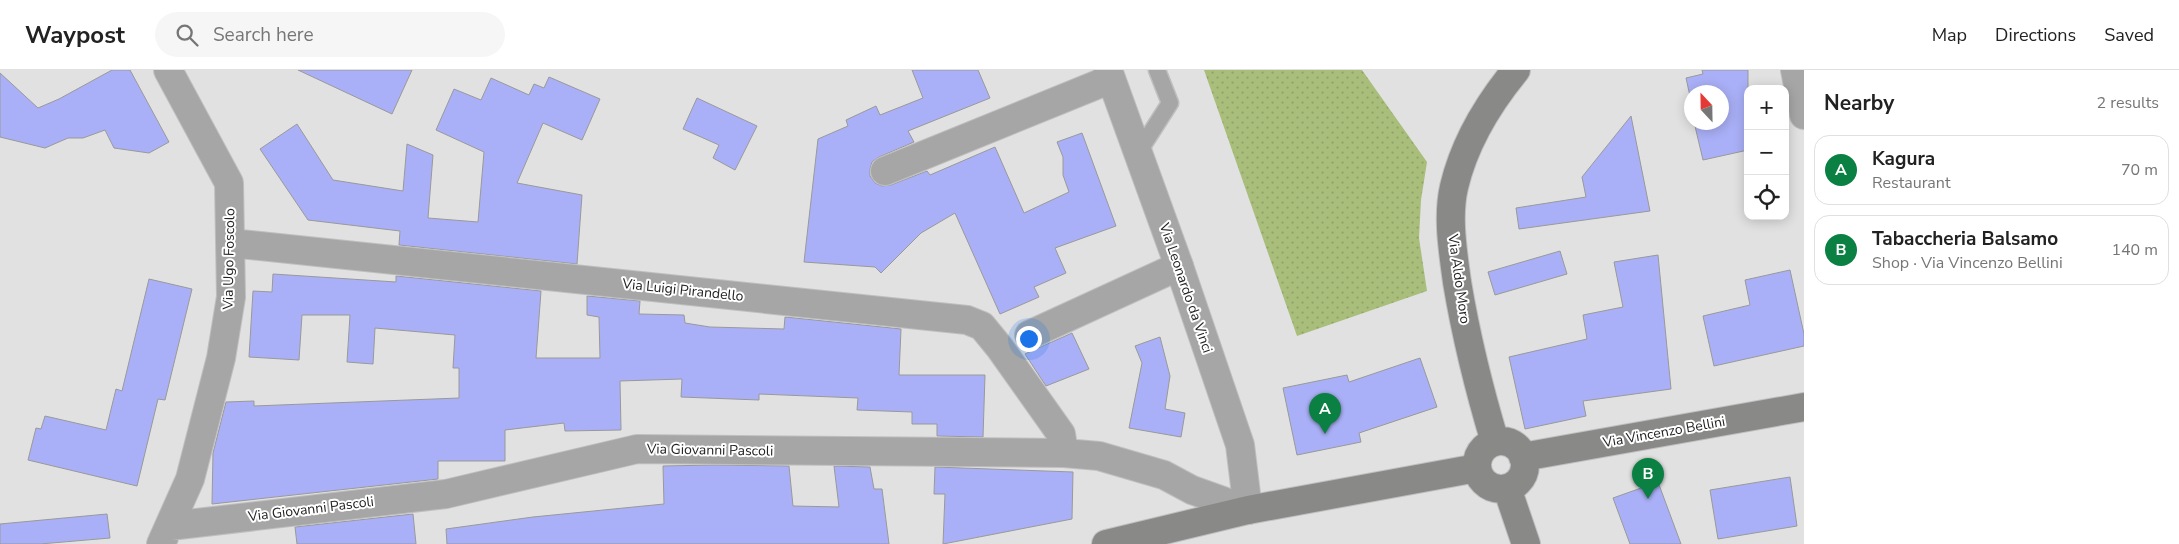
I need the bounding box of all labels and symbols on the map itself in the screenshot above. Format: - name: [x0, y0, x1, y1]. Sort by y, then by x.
- north arrow: [1684, 85, 1729, 130]
- street label: Via Ugo Foscolo: [219, 208, 239, 311]
- street label: Via Leonardo da Vinci: [1155, 220, 1217, 356]
- street label: Via Aldo Moro: [1443, 232, 1475, 325]
- street label: Via Luigi Pirandello: [621, 274, 745, 306]
- your location: [1016, 326, 1042, 352]
- pin: A: [1309, 393, 1341, 434]
- street label: Via Vincenzo Bellini: [1600, 412, 1727, 452]
- street label: Via Giovanni Pascoli: [646, 439, 773, 461]
- pin: B: [1632, 458, 1664, 499]
- street label: Via Giovanni Pascoli: [246, 492, 375, 526]

